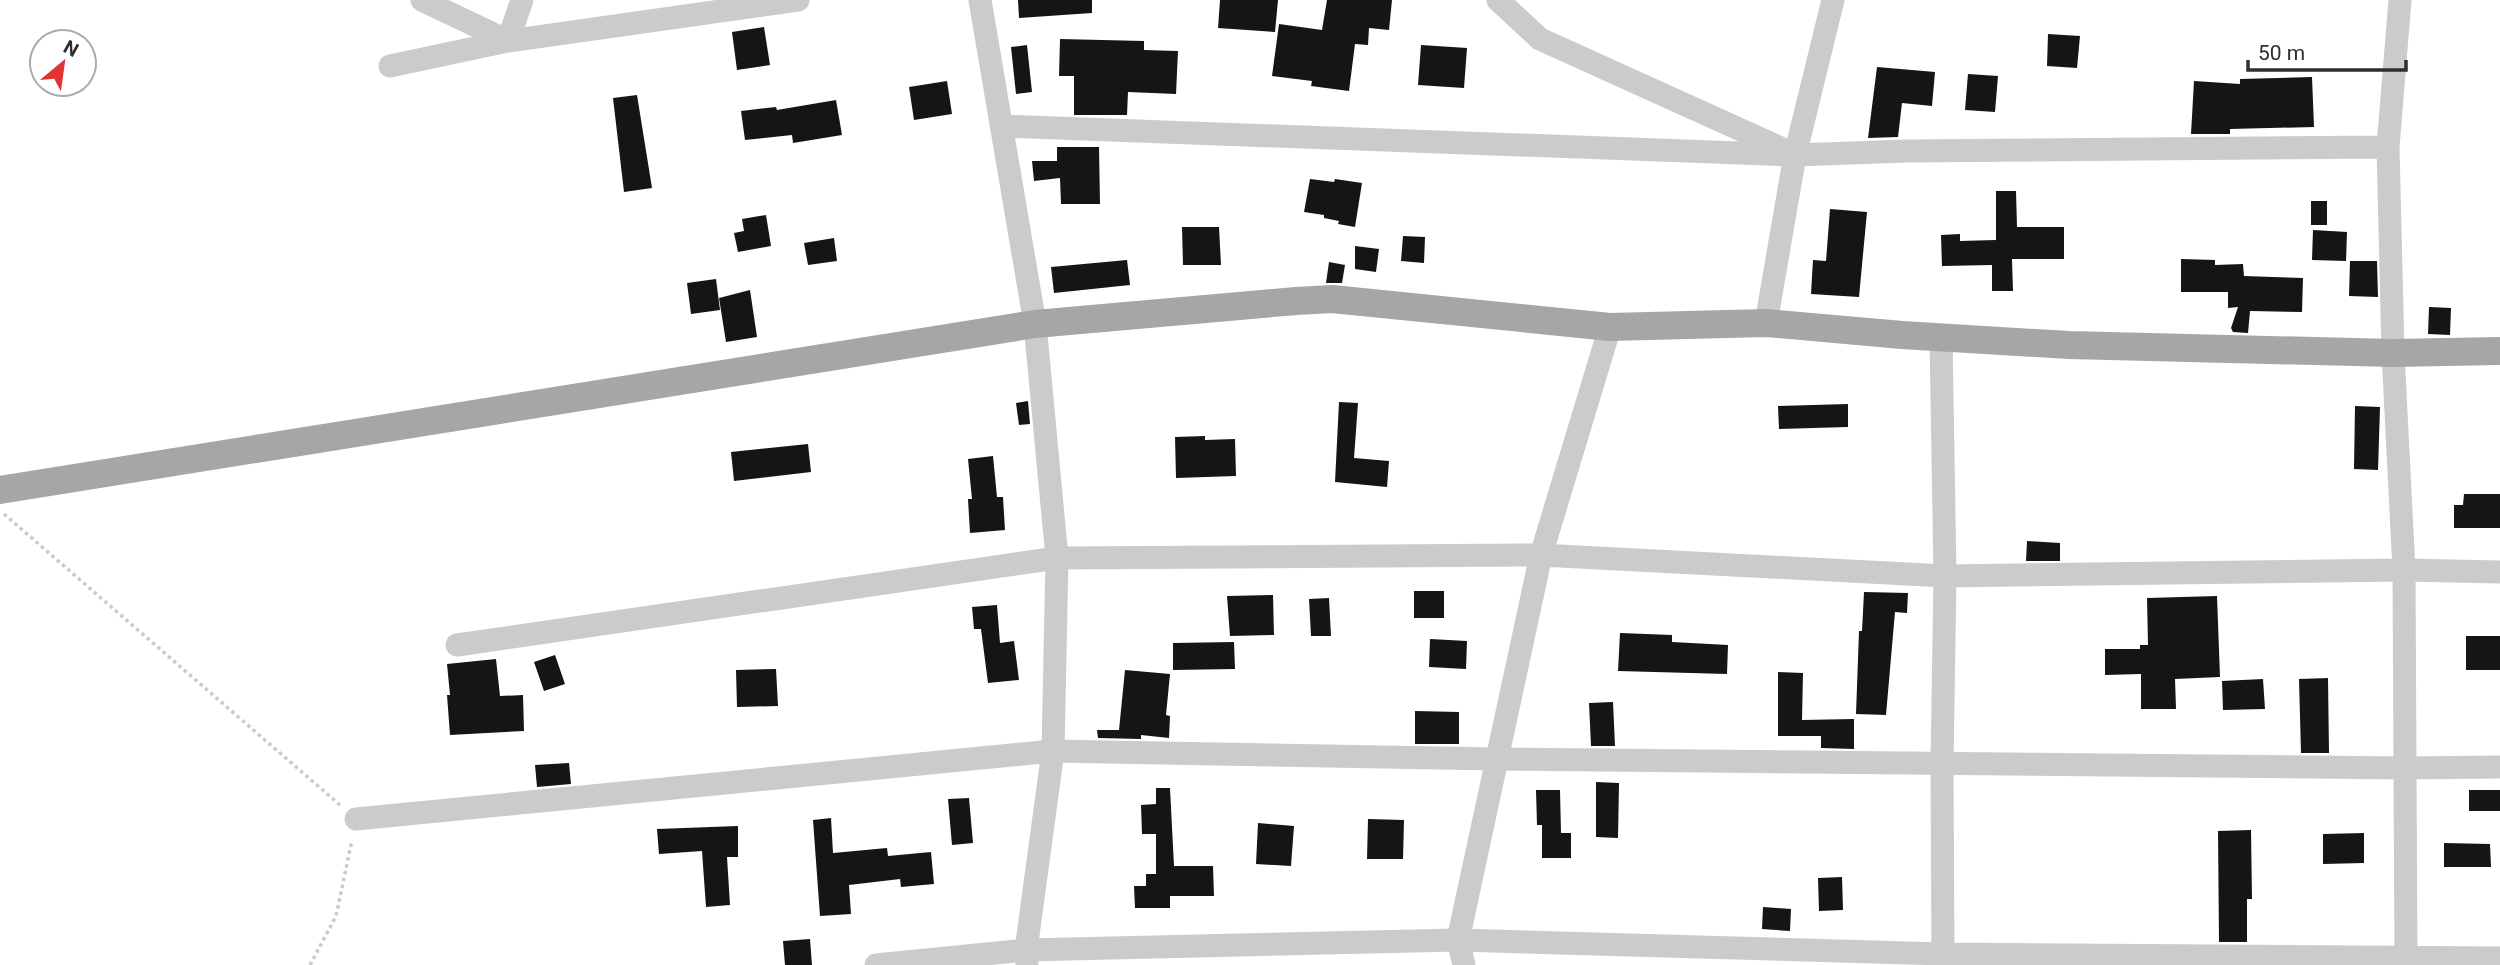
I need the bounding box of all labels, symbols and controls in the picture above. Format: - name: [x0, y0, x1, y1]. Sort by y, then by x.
- north arrow: [28, 28, 98, 98]
- scale bar: [2248, 28, 2406, 72]
- text: N: [60, 35, 82, 62]
- text: 50 m: [2258, 41, 2305, 65]

